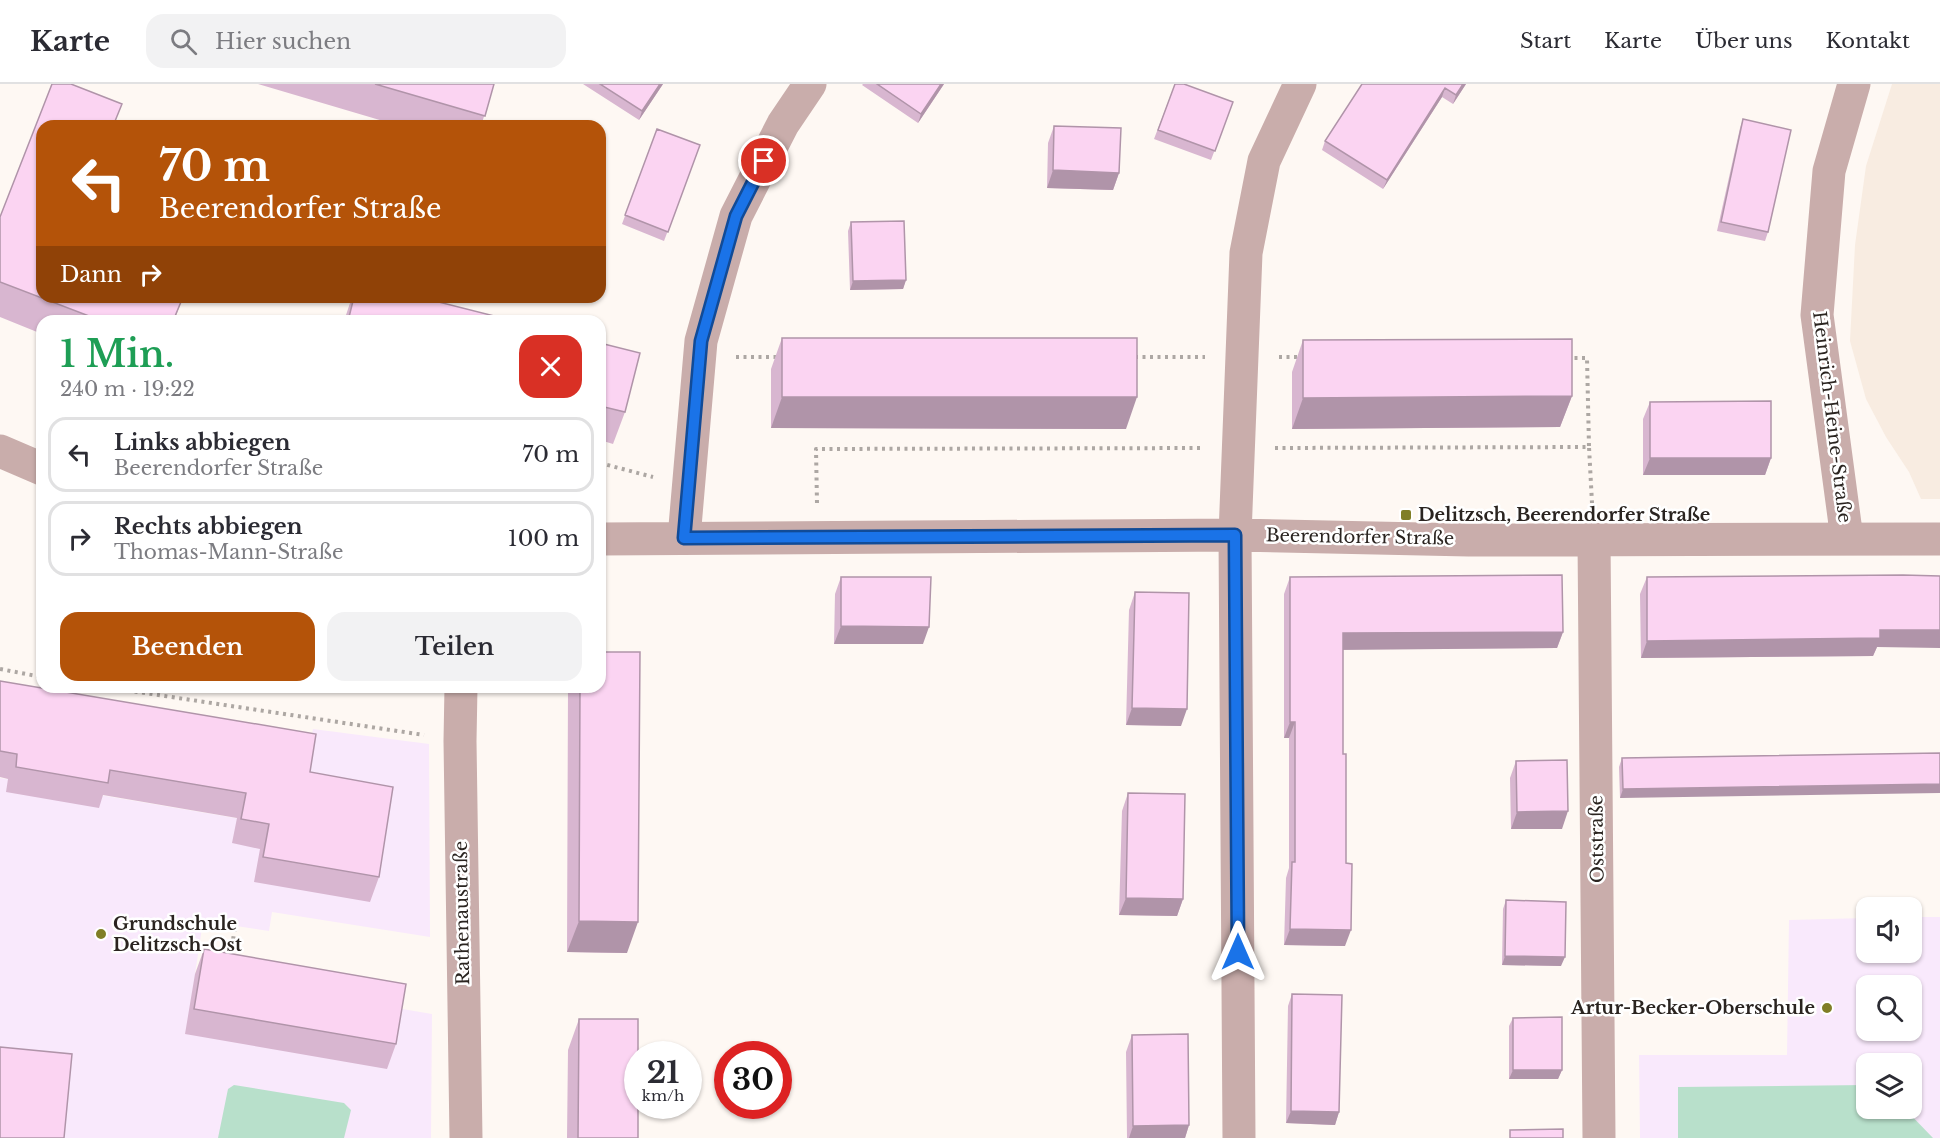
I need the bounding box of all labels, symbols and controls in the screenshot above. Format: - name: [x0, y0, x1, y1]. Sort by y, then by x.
- search box: [146, 14, 566, 68]
- text: Karte: [30, 24, 110, 59]
- icon: search: [167, 25, 200, 58]
- text: Hier suchen: [215, 28, 351, 55]
- text: Start: [1520, 28, 1571, 54]
- text: Karte: [1604, 28, 1662, 54]
- text: Über uns: [1695, 28, 1793, 54]
- text: Kontakt: [1826, 28, 1910, 54]
- pin: [738, 135, 789, 186]
- text: 70 m: [159, 140, 270, 192]
- icon: left: [60, 144, 138, 222]
- icon: arrive: [747, 144, 780, 177]
- text: Beerendorfer Straße: [159, 192, 442, 225]
- icon: right: [134, 258, 167, 291]
- text: Dann: [60, 261, 122, 288]
- street label: Heinrich-Heine-Straße: [1808, 310, 1856, 524]
- text: 1 Min.: [60, 332, 174, 377]
- button: close: [519, 335, 582, 398]
- text: 240 m · 19:22: [60, 377, 195, 401]
- text: Links abbiegen: [114, 429, 291, 456]
- icon: left: [63, 438, 96, 471]
- text: 70 m: [522, 441, 579, 468]
- text: Beerendorfer Straße: [114, 456, 323, 480]
- place label: Delitzsch, Beerendorfer Straße: [1418, 504, 1710, 526]
- marker: Delitzsch, Beerendorfer Straße: [1399, 508, 1413, 522]
- text: Rechts abbiegen: [114, 513, 303, 540]
- icon: right: [63, 522, 96, 555]
- street label: Beerendorfer Straße: [1266, 524, 1454, 550]
- text: 100 m: [508, 525, 579, 552]
- text: Thomas-Mann-Straße: [114, 540, 343, 564]
- button: Beenden: [60, 612, 315, 681]
- button: Teilen: [327, 612, 582, 681]
- street label: Oststraße: [1585, 795, 1609, 883]
- street label: Rathenaustraße: [450, 841, 474, 985]
- map controls: [1856, 897, 1922, 1119]
- button: sound: [1856, 897, 1922, 963]
- place label: Grundschule Delitzsch-Ost: [113, 913, 242, 956]
- position arrow: [1206, 920, 1270, 984]
- marker: Grundschule Delitzsch-Ost: [94, 927, 108, 941]
- button: search: [1856, 975, 1922, 1041]
- place label: Artur-Becker-Oberschule: [1570, 997, 1815, 1019]
- marker: Artur-Becker-Oberschule: [1820, 1001, 1834, 1015]
- speed limit sign: 30: [714, 1041, 792, 1119]
- button: layers: [1856, 1053, 1922, 1119]
- text: 21: [647, 1054, 679, 1091]
- text: km/h: [642, 1086, 684, 1105]

